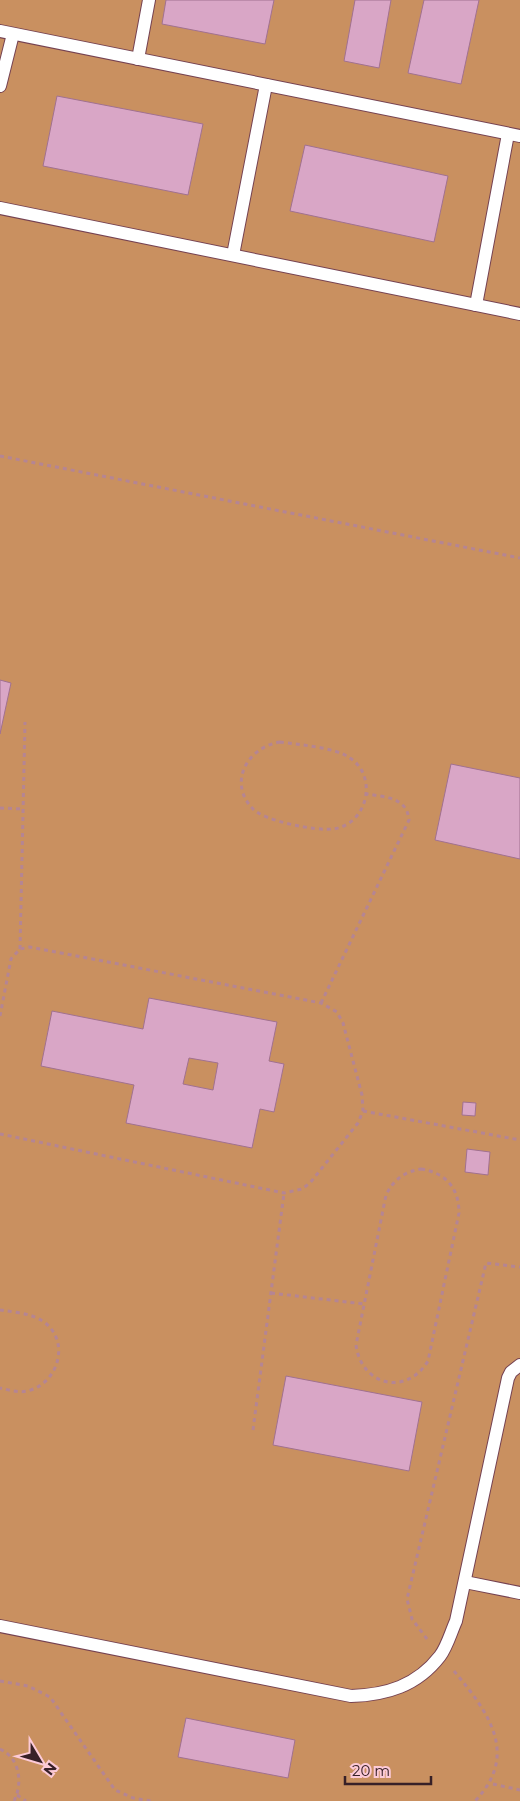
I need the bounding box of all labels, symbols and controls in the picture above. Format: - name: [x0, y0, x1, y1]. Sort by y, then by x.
- north arrow: [15, 1736, 65, 1786]
- scale bar: [345, 1754, 431, 1786]
- text: N: [40, 1759, 61, 1779]
- text: 20 m: [352, 1761, 390, 1780]

